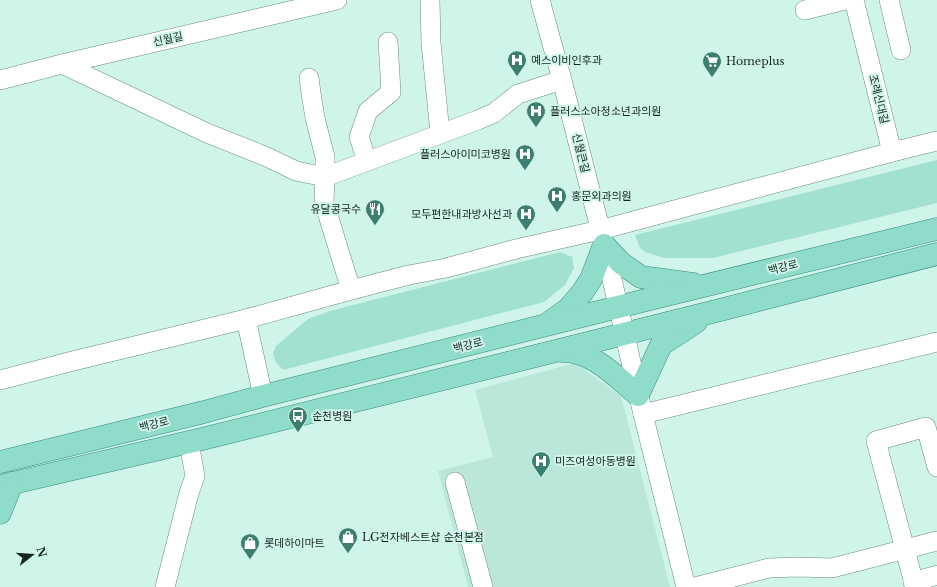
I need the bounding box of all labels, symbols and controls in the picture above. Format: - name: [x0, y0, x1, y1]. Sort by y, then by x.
- street label: 신월길: [152, 29, 184, 49]
- hospital icon: 예스이비인후과: [506, 49, 528, 77]
- supermarket icon: Homeplus: [701, 50, 723, 78]
- place label: 예스이비인후과: [531, 53, 602, 67]
- place label: Homeplus: [726, 54, 785, 68]
- street label: 조례신대길: [866, 73, 892, 125]
- hospital icon: 플러스소아청소년과의원: [525, 100, 547, 128]
- place label: 플러스소아청소년과의원: [550, 104, 661, 118]
- street label: 신월큰길: [569, 132, 593, 174]
- hospital icon: 플러스아이미코병원: [514, 143, 536, 171]
- place label: 플러스아이미코병원: [420, 147, 511, 161]
- hospital icon: 홍문외과의원: [546, 185, 568, 213]
- place label: 홍문외과의원: [571, 189, 632, 203]
- restaurant icon: 유달콩국수: [364, 198, 386, 226]
- place label: 유달콩국수: [310, 202, 361, 216]
- hospital icon: 모두편한내과방사선과: [515, 203, 537, 231]
- place label: 모두편한내과방사선과: [411, 207, 512, 221]
- street label: 백강로: [767, 257, 799, 277]
- street label: 백강로: [452, 335, 484, 355]
- bus stop icon: 순천병원: [287, 405, 309, 433]
- place label: 순천병원: [312, 409, 352, 423]
- street label: 백강로: [138, 414, 170, 434]
- hospital icon: 미즈여성아동병원: [530, 450, 552, 478]
- place label: 미즈여성아동병원: [555, 454, 636, 468]
- shop icon: LG전자베스트샵 순천본점: [337, 526, 359, 554]
- place label: LG전자베스트샵 순천본점: [362, 530, 484, 544]
- shop icon: 롯데하이마트: [239, 532, 261, 560]
- north arrow: [12, 535, 52, 575]
- place label: 롯데하이마트: [264, 536, 325, 550]
- text: N: [33, 545, 50, 560]

